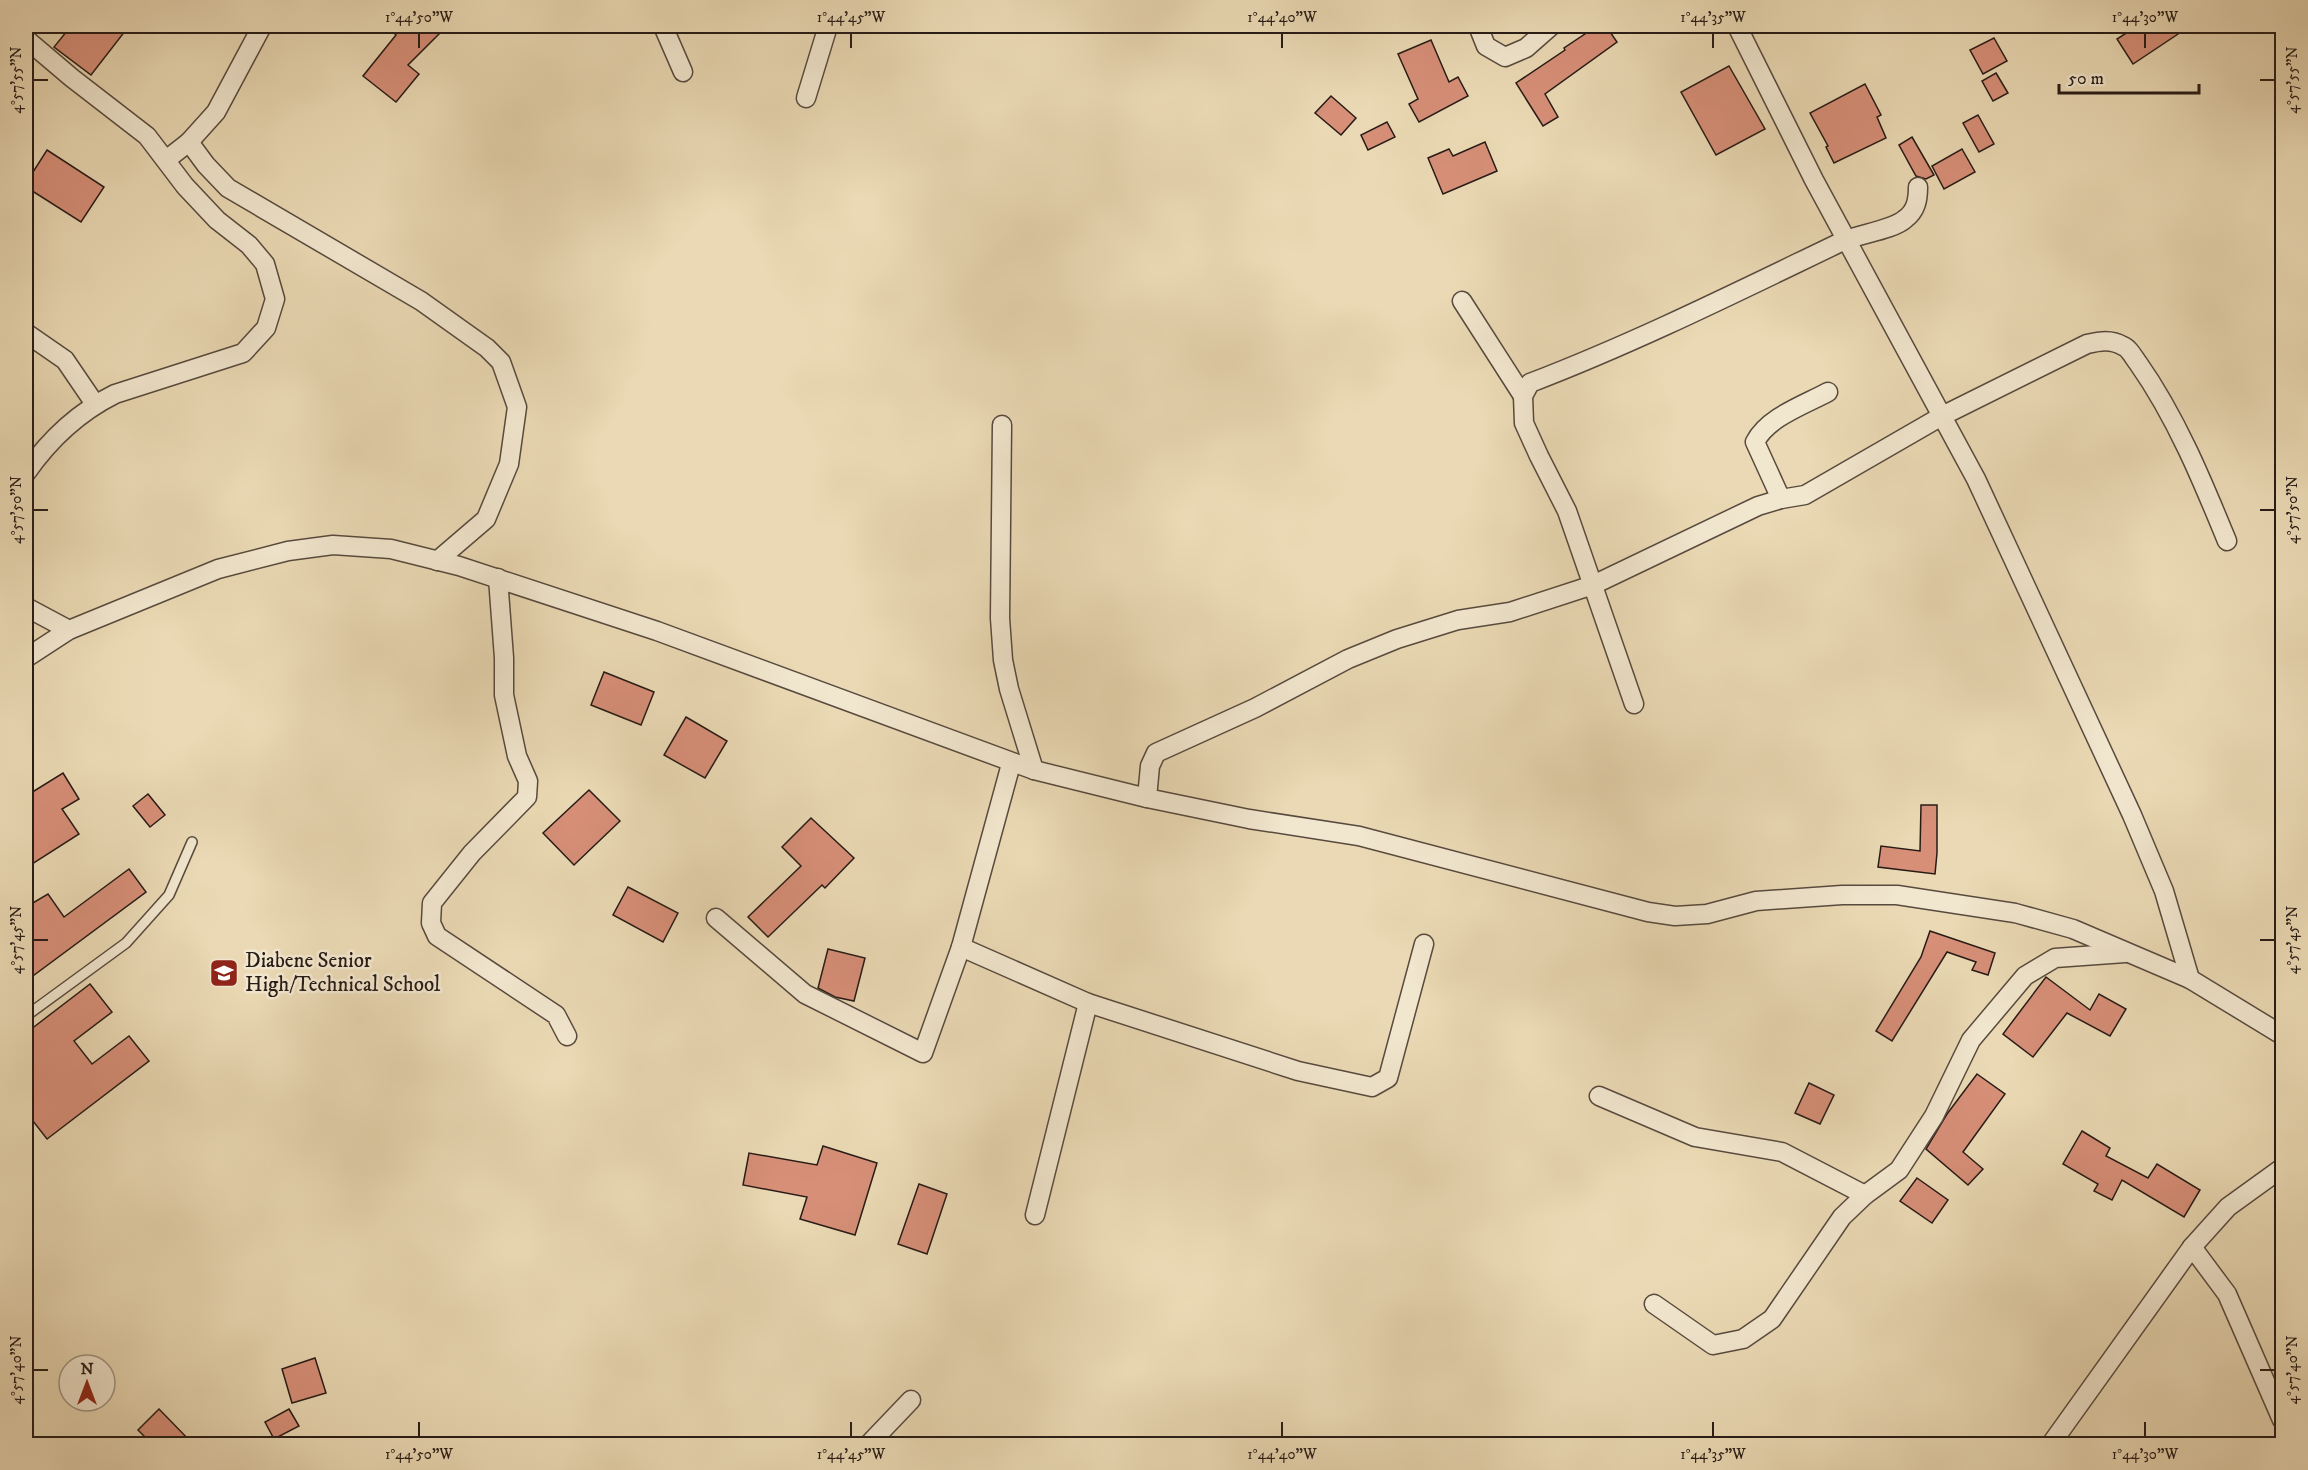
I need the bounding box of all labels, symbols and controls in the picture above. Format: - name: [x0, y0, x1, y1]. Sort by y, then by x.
- text: 1°44'50"W: [385, 8, 453, 27]
- text: 1°44'45"W: [817, 8, 886, 27]
- text: 1°44'40"W: [1247, 8, 1317, 27]
- text: 1°44'35"W: [1680, 8, 1746, 27]
- text: 1°44'30"W: [2112, 8, 2178, 27]
- text: 4°57'55"N: [7, 46, 26, 114]
- text: 4°57'55"N: [2283, 46, 2302, 114]
- scale bar: [2059, 57, 2198, 95]
- text: 50 m: [2068, 68, 2104, 90]
- text: 4°57'50"N: [7, 476, 26, 544]
- text: 4°57'50"N: [2283, 476, 2302, 544]
- text: 4°57'45"N: [7, 906, 26, 974]
- text: 4°57'45"N: [2283, 906, 2302, 974]
- place label: Diabene Senior High/Technical School: [245, 948, 441, 998]
- school or university icon: Diabene Senior High/Technical School: [208, 957, 240, 989]
- text: 4°57'40"N: [7, 1335, 26, 1405]
- text: 4°57'40"N: [2283, 1335, 2302, 1405]
- north arrow: [57, 1353, 117, 1413]
- text: N: [80, 1359, 94, 1379]
- text: 1°44'50"W: [385, 1445, 453, 1464]
- text: 1°44'45"W: [817, 1445, 886, 1464]
- text: 1°44'40"W: [1247, 1445, 1317, 1464]
- text: 1°44'35"W: [1680, 1445, 1746, 1464]
- text: 1°44'30"W: [2112, 1445, 2178, 1464]

